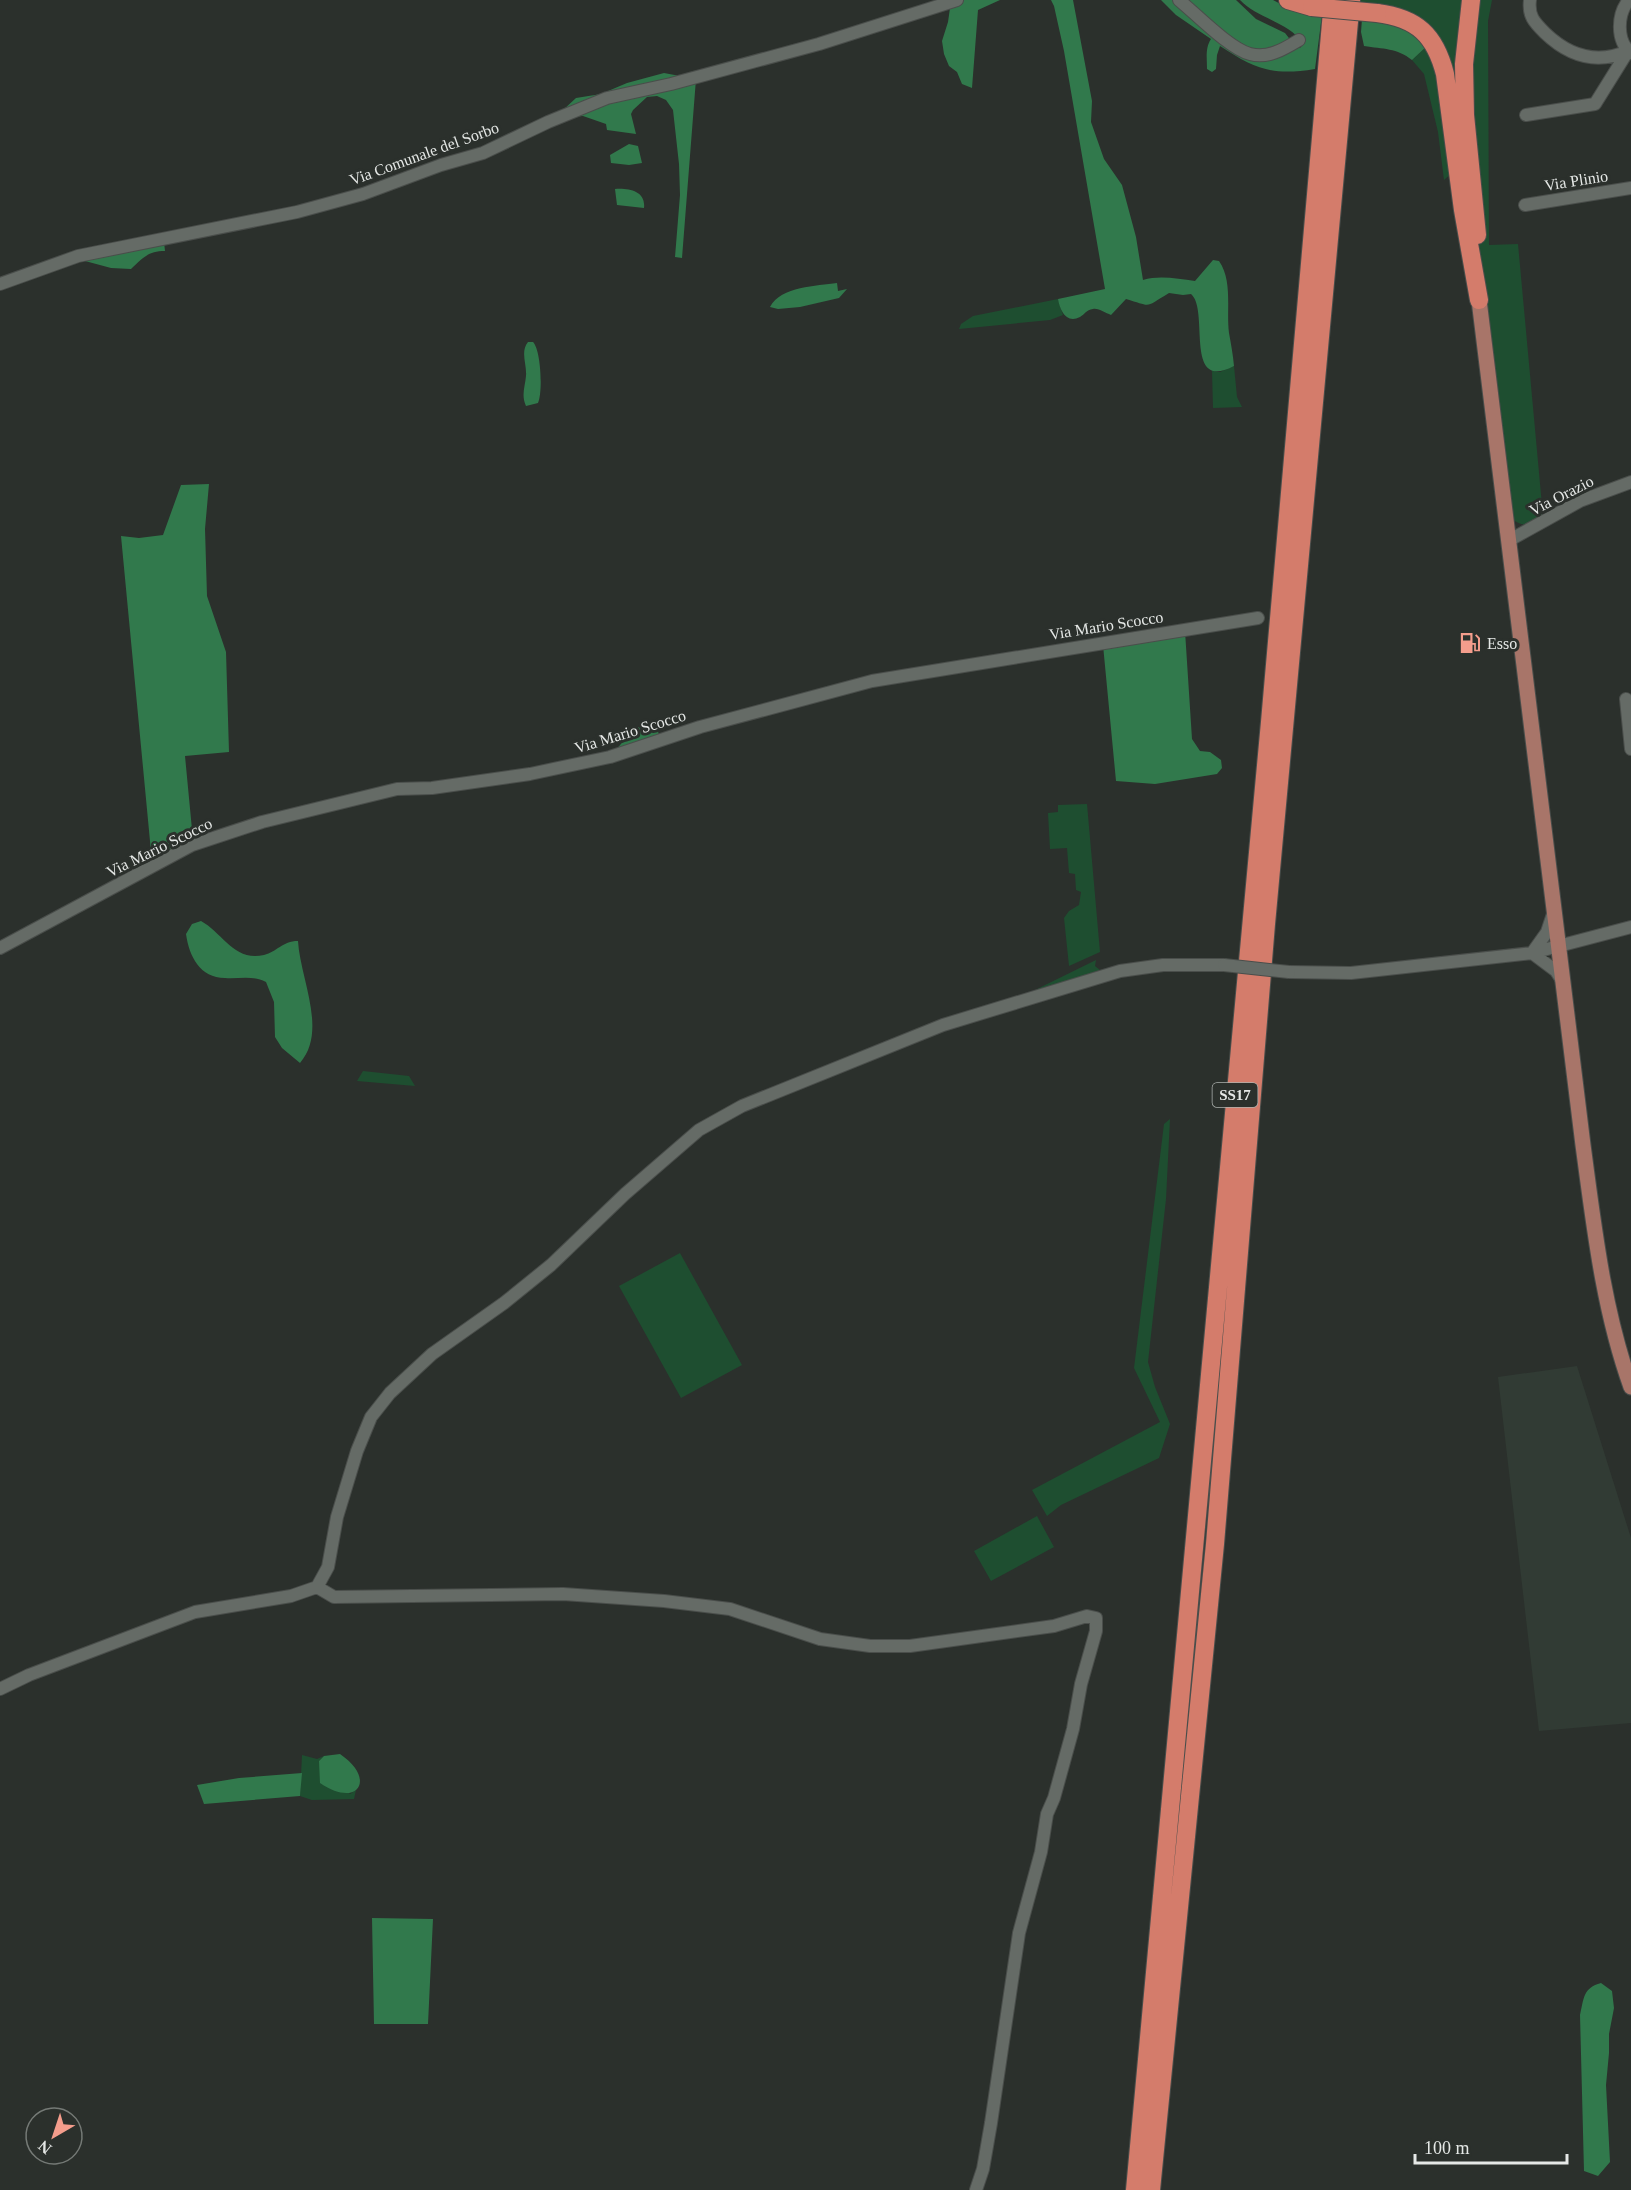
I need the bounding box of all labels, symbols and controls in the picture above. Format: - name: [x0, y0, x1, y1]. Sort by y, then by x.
- street label: Via Comunale del Sorbo: [347, 119, 501, 188]
- street label: Via Plinio: [1543, 167, 1609, 194]
- street label: Via Orazio: [1526, 472, 1596, 519]
- street label: Via Mario Scocco: [1048, 608, 1164, 643]
- fuel station icon: Esso: [1458, 631, 1482, 655]
- place label: Esso: [1487, 635, 1517, 652]
- street label: Via Mario Scocco: [572, 706, 688, 756]
- street label: Via Mario Scocco: [104, 815, 215, 880]
- road number: SS17: [1212, 1083, 1258, 1107]
- north arrow: [24, 2106, 84, 2166]
- scale bar: [1415, 2127, 1566, 2165]
- text: N: [35, 2137, 55, 2158]
- text: 100 m: [1424, 2138, 1470, 2158]

